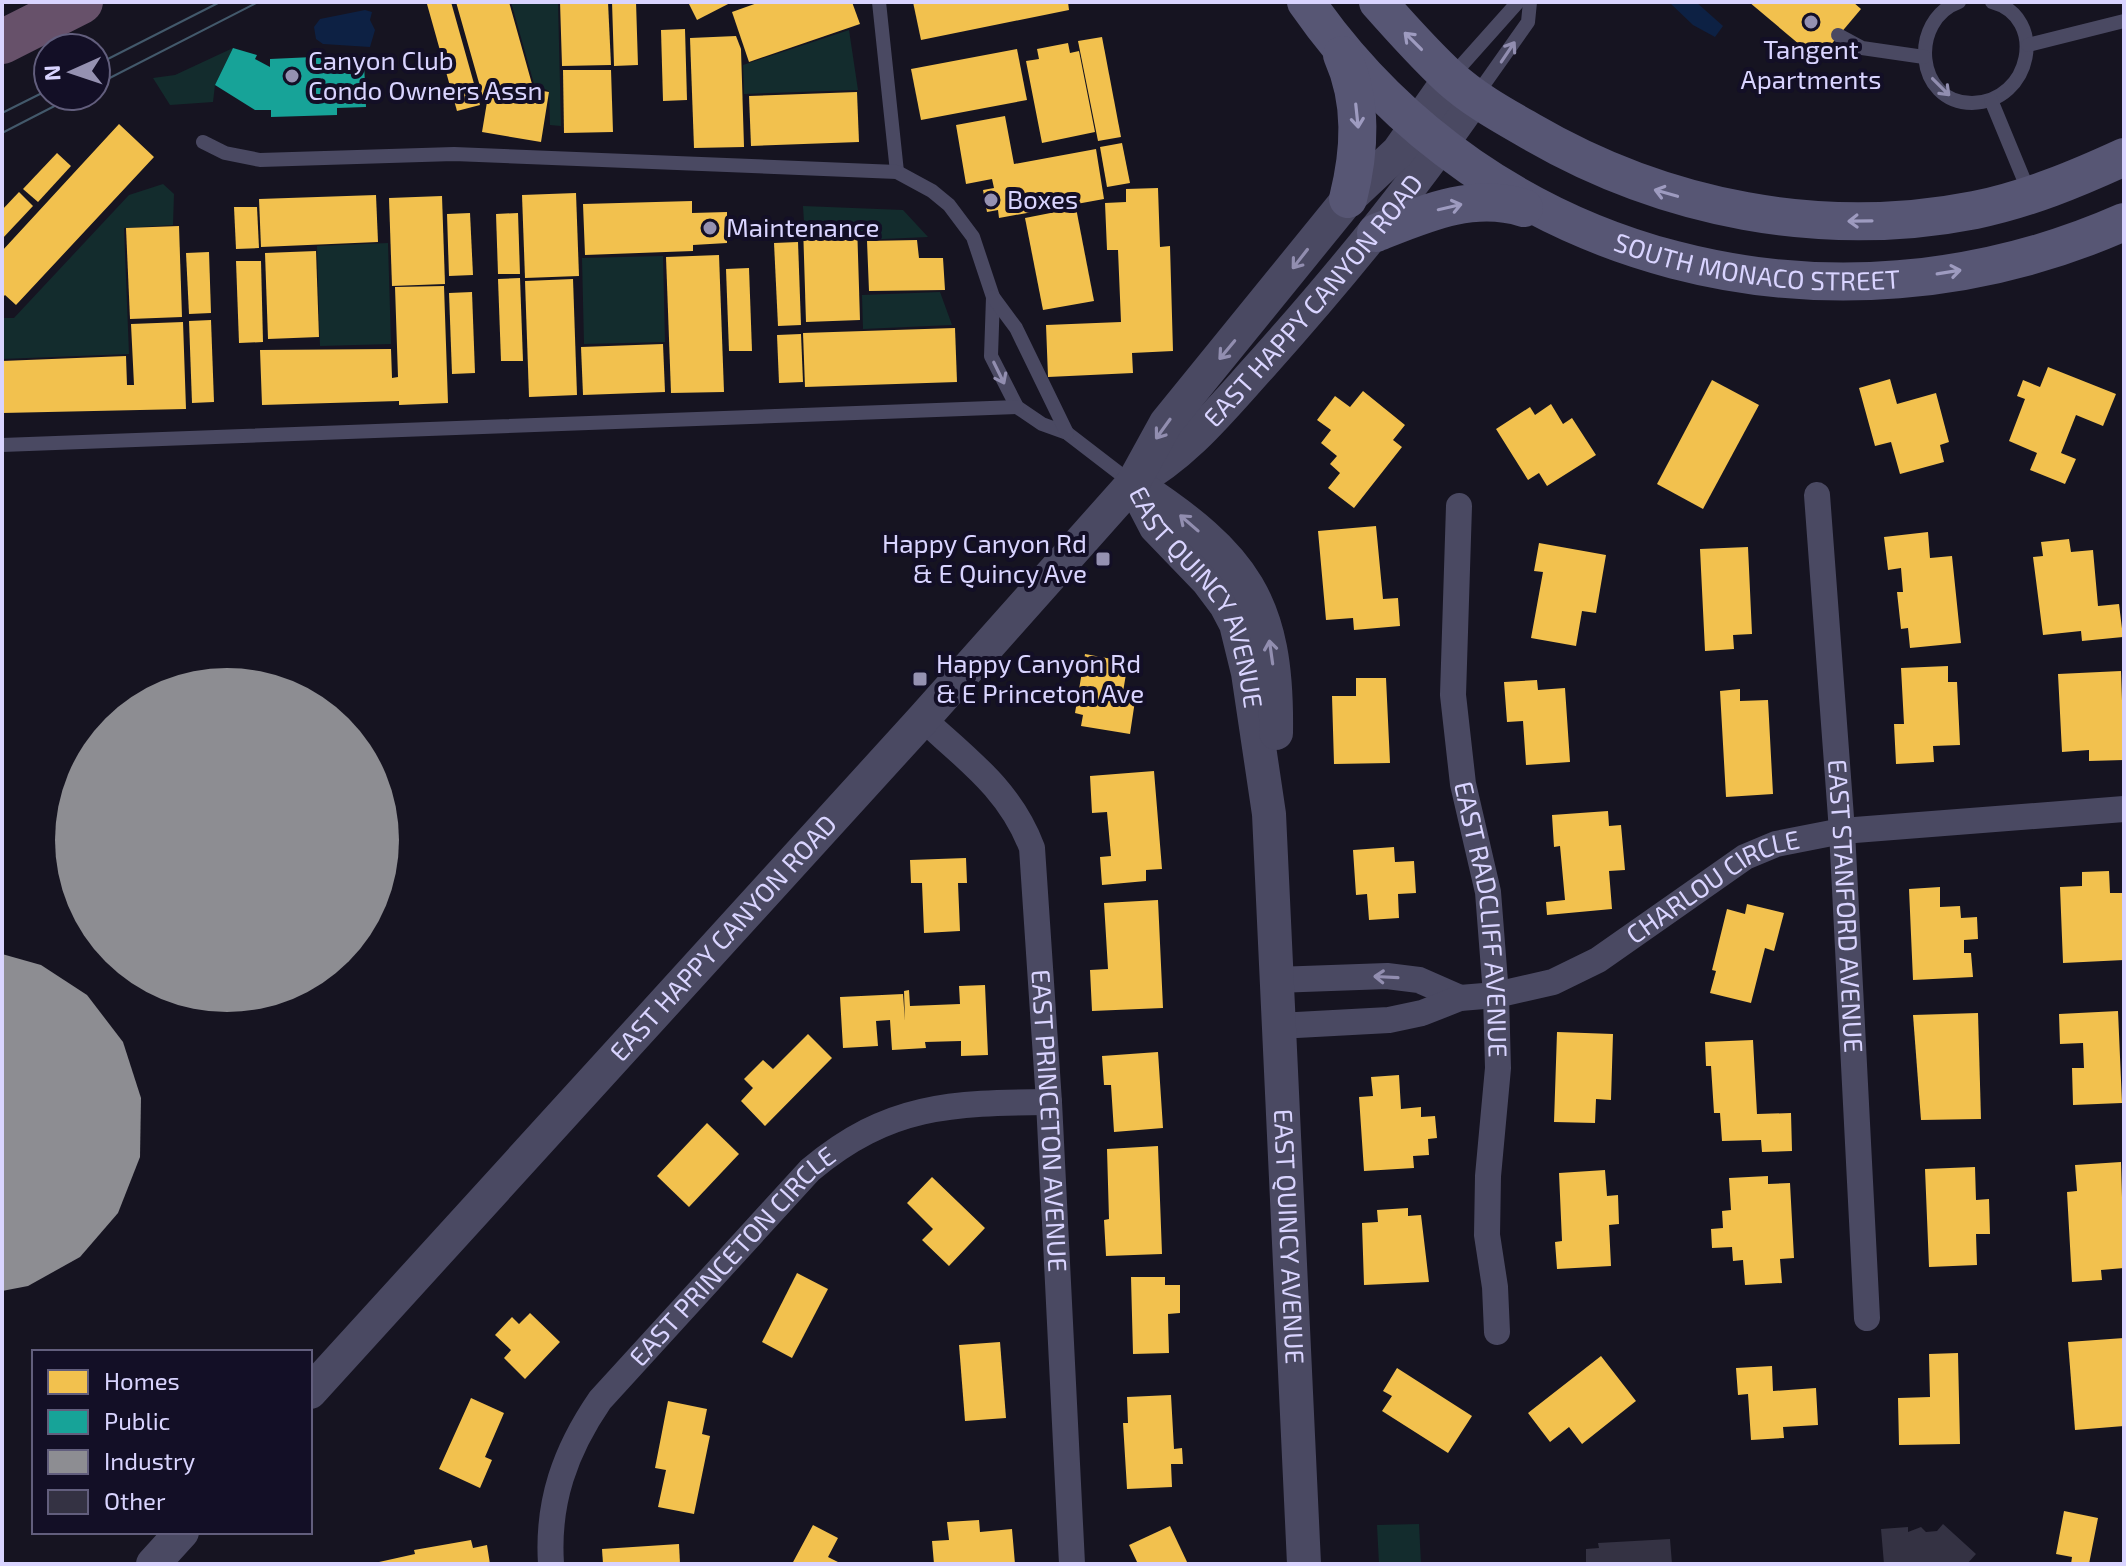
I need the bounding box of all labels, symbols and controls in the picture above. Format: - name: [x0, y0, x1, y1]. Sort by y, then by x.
- marker: Tangent Apartments: [1802, 13, 1820, 31]
- north arrow: [32, 32, 112, 112]
- one-way arrow: [1404, 32, 1423, 51]
- place label: Tangent Apartments: [1741, 33, 1881, 94]
- one-way arrow: [1500, 41, 1516, 64]
- place label: Canyon Club Condo Owners Assn: [308, 44, 543, 105]
- text: N: [38, 64, 64, 82]
- marker: Canyon Club Condo Owners Assn: [283, 67, 301, 85]
- one-way arrow: [1931, 77, 1951, 96]
- one-way arrow: [1349, 102, 1364, 129]
- street label: EAST HAPPY CANYON ROAD: [1196, 167, 1428, 432]
- place label: Boxes: [1007, 183, 1078, 214]
- one-way arrow: [1653, 185, 1679, 200]
- marker: Boxes: [982, 191, 1000, 209]
- one-way arrow: [1436, 199, 1462, 214]
- place label: Maintenance: [726, 211, 879, 242]
- one-way arrow: [1847, 213, 1874, 228]
- marker: Maintenance: [701, 219, 719, 237]
- street label: SOUTH MONACO STREET: [1610, 225, 1901, 296]
- one-way arrow: [1292, 248, 1309, 269]
- one-way arrow: [1936, 264, 1961, 279]
- one-way arrow: [1218, 339, 1236, 359]
- one-way arrow: [992, 361, 1007, 385]
- one-way arrow: [1155, 417, 1171, 439]
- street label: EAST QUINCY AVENUE: [1123, 481, 1270, 710]
- one-way arrow: [1180, 514, 1200, 532]
- place label: Happy Canyon Rd & E Quincy Ave: [882, 527, 1087, 588]
- marker: Happy Canyon Rd & E Quincy Ave: [1094, 550, 1112, 568]
- one-way arrow: [1263, 640, 1278, 665]
- place label: Happy Canyon Rd & E Princeton Ave: [936, 647, 1144, 708]
- marker: Happy Canyon Rd & E Princeton Ave: [911, 670, 929, 688]
- street label: EAST STANFORD AVENUE: [1823, 758, 1870, 1054]
- street label: EAST RADCLIFF AVENUE: [1449, 778, 1515, 1058]
- street label: EAST HAPPY CANYON ROAD: [603, 808, 842, 1066]
- street label: CHARLOU CIRCLE: [1620, 823, 1802, 949]
- street label: EAST PRINCETON AVENUE: [1026, 968, 1074, 1273]
- one-way arrow: [1373, 969, 1400, 984]
- street label: EAST QUINCY AVENUE: [1269, 1108, 1312, 1365]
- street label: EAST PRINCETON CIRCLE: [622, 1139, 841, 1372]
- legend: [32, 1350, 312, 1534]
- text: Homes: [104, 1366, 180, 1395]
- text: Public: [104, 1406, 170, 1435]
- text: Industry: [104, 1446, 196, 1475]
- text: Other: [104, 1486, 166, 1515]

